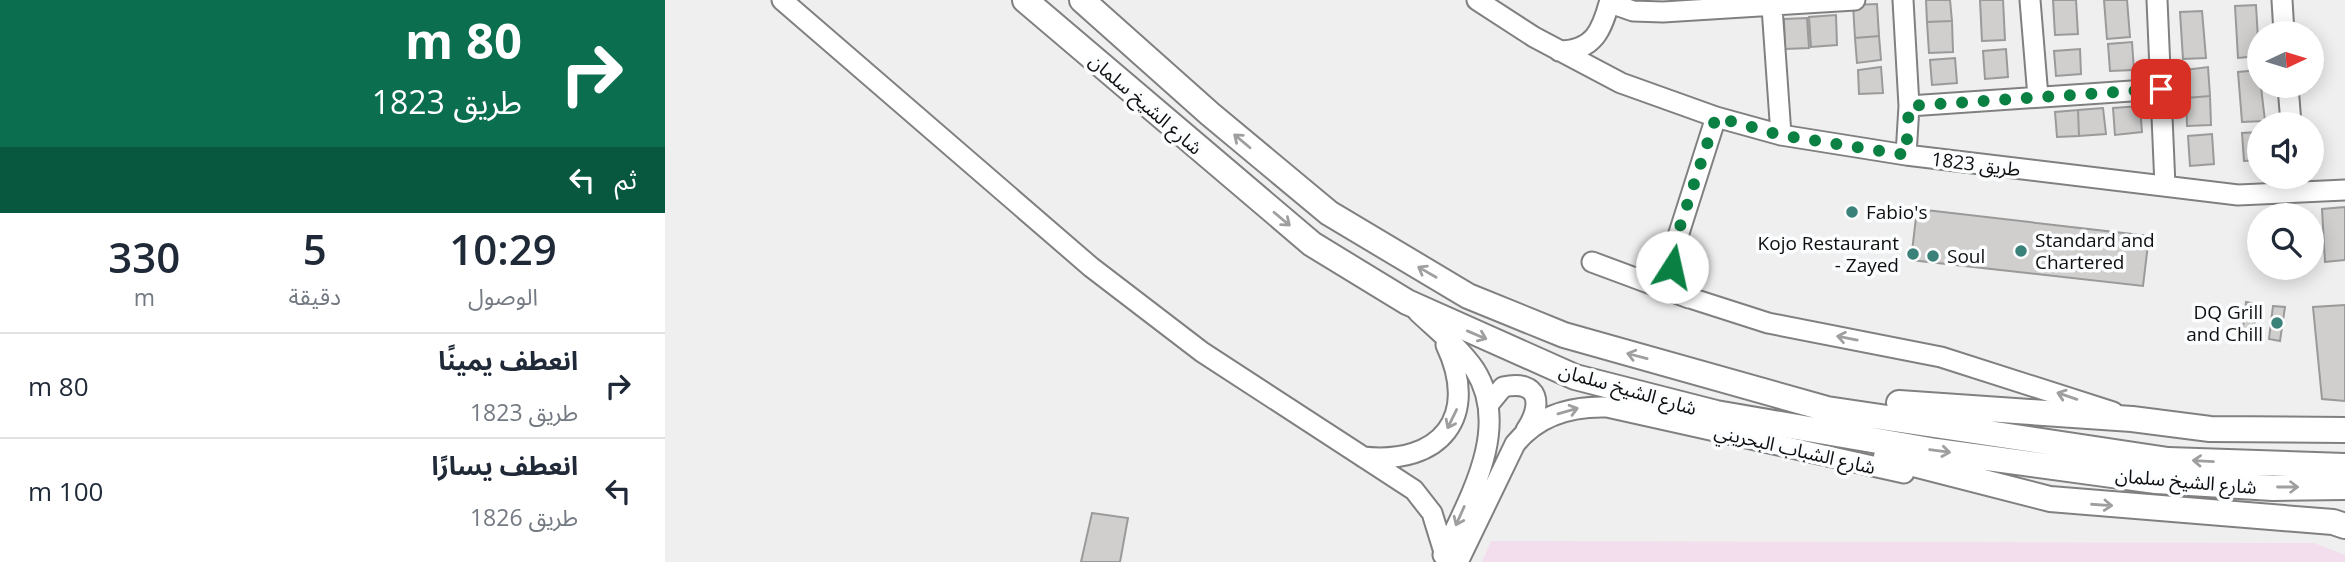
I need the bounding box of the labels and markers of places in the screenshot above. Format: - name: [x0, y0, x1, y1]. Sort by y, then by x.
- pin: [2131, 59, 2191, 119]
- place label: Fabio's: [1866, 199, 1927, 225]
- marker: Fabio's: [1844, 204, 1860, 220]
- place label: Standard and Chartered: [2035, 227, 2155, 275]
- place label: Kojo Restaurant - Zayed: [1758, 230, 1899, 278]
- place label: Soul: [1947, 243, 1985, 269]
- marker: Standard and Chartered: [2013, 243, 2029, 259]
- marker: Kojo Restaurant - Zayed: [1905, 246, 1921, 262]
- marker: Soul: [1925, 248, 1941, 264]
- place label: DQ Grill and Chill: [2186, 299, 2263, 347]
- marker: DQ Grill and Chill: [2269, 315, 2285, 331]

